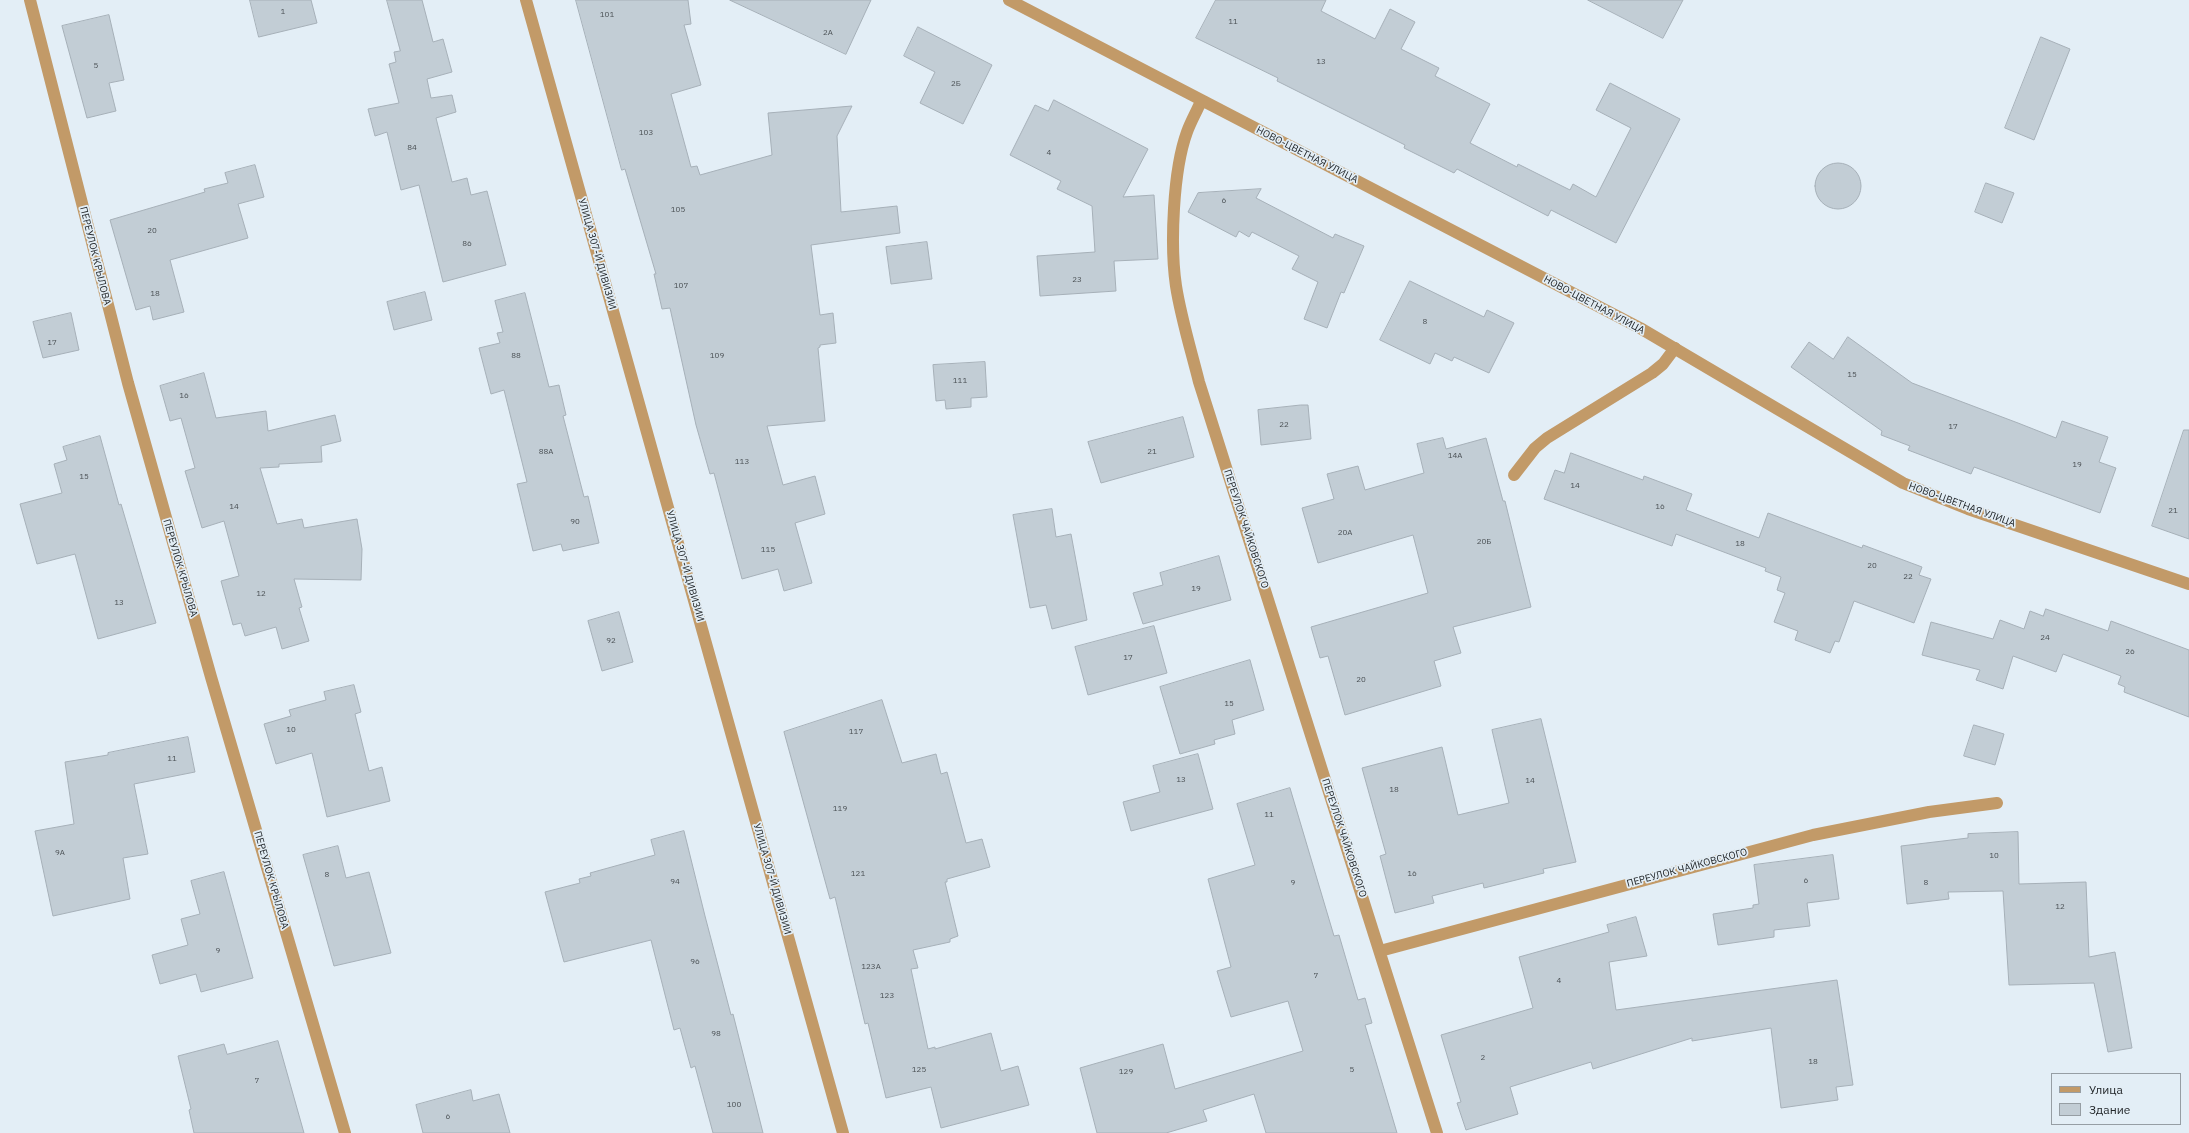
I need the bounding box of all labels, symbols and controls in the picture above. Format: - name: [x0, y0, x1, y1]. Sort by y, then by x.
- house number: 1: [281, 7, 285, 17]
- house number: 101: [600, 10, 614, 20]
- house number: 11: [1228, 17, 1238, 27]
- house number: 2А: [823, 28, 833, 38]
- house number: 13: [1316, 57, 1326, 67]
- house number: 5: [94, 61, 98, 71]
- house number: 2Б: [951, 79, 961, 89]
- street label: НОВО-ЦВЕТНАЯ УЛИЦА: [1254, 124, 1360, 186]
- house number: 103: [639, 128, 653, 138]
- house number: 84: [407, 143, 417, 153]
- house number: 4: [1047, 148, 1051, 158]
- house number: 6: [1222, 196, 1226, 206]
- street label: УЛИЦА 307-Й ДИВИЗИИ: [575, 197, 619, 311]
- street label: ПЕРЕУЛОК КРЫЛОВА: [77, 205, 113, 307]
- house number: 105: [671, 205, 685, 215]
- house number: 20: [147, 226, 157, 236]
- house number: 86: [462, 239, 472, 249]
- street label: НОВО-ЦВЕТНАЯ УЛИЦА: [1541, 273, 1647, 337]
- house number: 23: [1072, 275, 1082, 285]
- house number: 107: [674, 281, 688, 291]
- house number: 18: [150, 289, 160, 299]
- house number: 8: [1423, 317, 1427, 327]
- house number: 17: [47, 338, 57, 348]
- house number: 88: [511, 351, 521, 361]
- house number: 109: [710, 351, 724, 361]
- house number: 15: [1847, 370, 1857, 380]
- house number: 111: [953, 376, 967, 386]
- house number: 16: [179, 391, 189, 401]
- house number: 22: [1279, 420, 1289, 430]
- house number: 17: [1948, 422, 1958, 432]
- house number: 88А: [539, 447, 553, 457]
- house number: 21: [1147, 447, 1157, 457]
- house number: 14А: [1448, 451, 1462, 461]
- house number: 113: [735, 457, 749, 467]
- house number: 19: [2072, 460, 2082, 470]
- street label: ПЕРЕУЛОК ЧАЙКОВСКОГО: [1221, 468, 1271, 590]
- house number: 15: [79, 472, 89, 482]
- street label: НОВО-ЦВЕТНАЯ УЛИЦА: [1907, 480, 2017, 530]
- house number: 14: [1570, 481, 1580, 491]
- house number: 14: [229, 502, 239, 512]
- house number: 16: [1655, 502, 1665, 512]
- house number: 21: [2168, 506, 2178, 516]
- street label: УЛИЦА 307-Й ДИВИЗИИ: [663, 509, 707, 623]
- house number: 90: [570, 517, 580, 527]
- street label: ПЕРЕУЛОК КРЫЛОВА: [160, 518, 200, 618]
- house number: 20А: [1338, 528, 1352, 538]
- house number: 20Б: [1477, 537, 1491, 547]
- house number: 18: [1735, 539, 1745, 549]
- house number: 115: [761, 545, 775, 555]
- house number: 20: [1867, 561, 1877, 571]
- house number: 22: [1903, 572, 1913, 582]
- house number: 19: [1191, 584, 1201, 594]
- house number: 12: [256, 589, 266, 599]
- house number: 13: [114, 598, 124, 608]
- house number: 24: [2040, 633, 2050, 643]
- house number: 92: [606, 636, 616, 646]
- house number: 26: [2125, 647, 2135, 657]
- house number: 17: [1123, 653, 1133, 663]
- house number: 20: [1356, 675, 1366, 685]
- house number: 15: [1224, 699, 1234, 709]
- house number: 10: [286, 725, 296, 735]
- house number: 117: [849, 727, 863, 737]
- house number: 11: [167, 754, 177, 764]
- house number: 13: [1176, 775, 1186, 785]
- house number: 14: [1525, 776, 1535, 786]
- street label: ПЕРЕУЛОК ЧАЙКОВСКОГО: [1319, 777, 1369, 899]
- house number: 18: [1389, 785, 1399, 795]
- house number: 119: [833, 804, 847, 814]
- house number: 11: [1264, 810, 1274, 820]
- street label: УЛИЦА 307-Й ДИВИЗИИ: [750, 822, 794, 936]
- street label: ПЕРЕУЛОК КРЫЛОВА: [251, 830, 291, 930]
- street label: ПЕРЕУЛОК ЧАЙКОВСКОГО: [1625, 846, 1749, 890]
- house number: 9А: [55, 848, 65, 858]
- house number: 10: [1989, 851, 1999, 861]
- house number: 121: [851, 869, 865, 879]
- house number: 16: [1407, 869, 1417, 879]
- house number: 8: [325, 870, 329, 880]
- house number: 6: [1804, 876, 1808, 886]
- house number: 94: [670, 877, 680, 887]
- house number: 9: [1291, 878, 1295, 888]
- house number: 8: [1924, 878, 1928, 888]
- house number: 12: [2055, 902, 2065, 912]
- house number: 9: [216, 946, 220, 956]
- house number: 96: [690, 957, 700, 967]
- house number: 123А: [861, 962, 881, 972]
- house number: 7: [1314, 971, 1318, 981]
- house number: 4: [1557, 976, 1561, 986]
- house number: 123: [880, 991, 894, 1001]
- house number: 98: [711, 1029, 721, 1039]
- house number: 2: [1481, 1053, 1485, 1063]
- house number: 18: [1808, 1057, 1818, 1067]
- house number: 125: [912, 1065, 926, 1075]
- house number: 5: [1350, 1065, 1354, 1075]
- house number: 129: [1119, 1067, 1133, 1077]
- legend: [2051, 1073, 2181, 1125]
- house number: 7: [255, 1076, 259, 1086]
- text: Улица: [2089, 1082, 2123, 1097]
- house number: 100: [727, 1100, 741, 1110]
- text: Здание: [2089, 1102, 2130, 1117]
- house number: 6: [446, 1112, 450, 1122]

